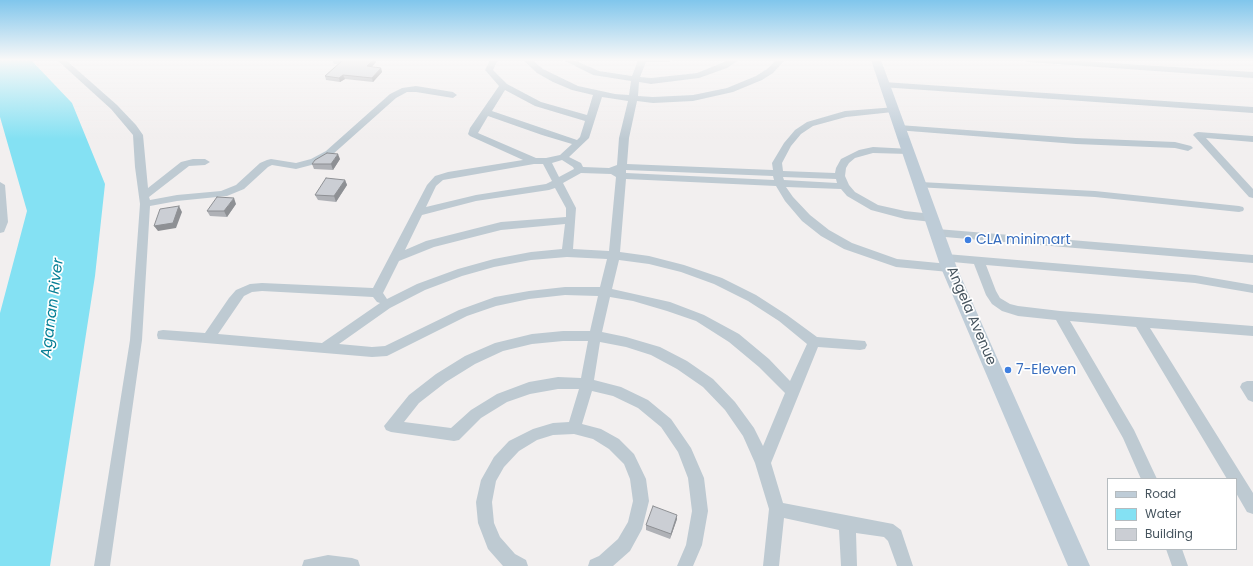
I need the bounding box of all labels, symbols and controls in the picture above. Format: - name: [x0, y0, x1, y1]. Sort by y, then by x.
- place label: CLA minimart: [976, 232, 1070, 248]
- marker: CLA minimart: [963, 235, 973, 245]
- water label: Aganan River: [38, 257, 68, 359]
- street label: Angela Avenue: [943, 264, 999, 368]
- place label: 7-Eleven: [1016, 362, 1076, 378]
- marker: 7-Eleven: [1003, 365, 1013, 375]
- legend: [1107, 478, 1237, 550]
- text: Road: [1145, 485, 1176, 502]
- text: Water: [1145, 505, 1181, 522]
- text: Building: [1145, 525, 1193, 542]

